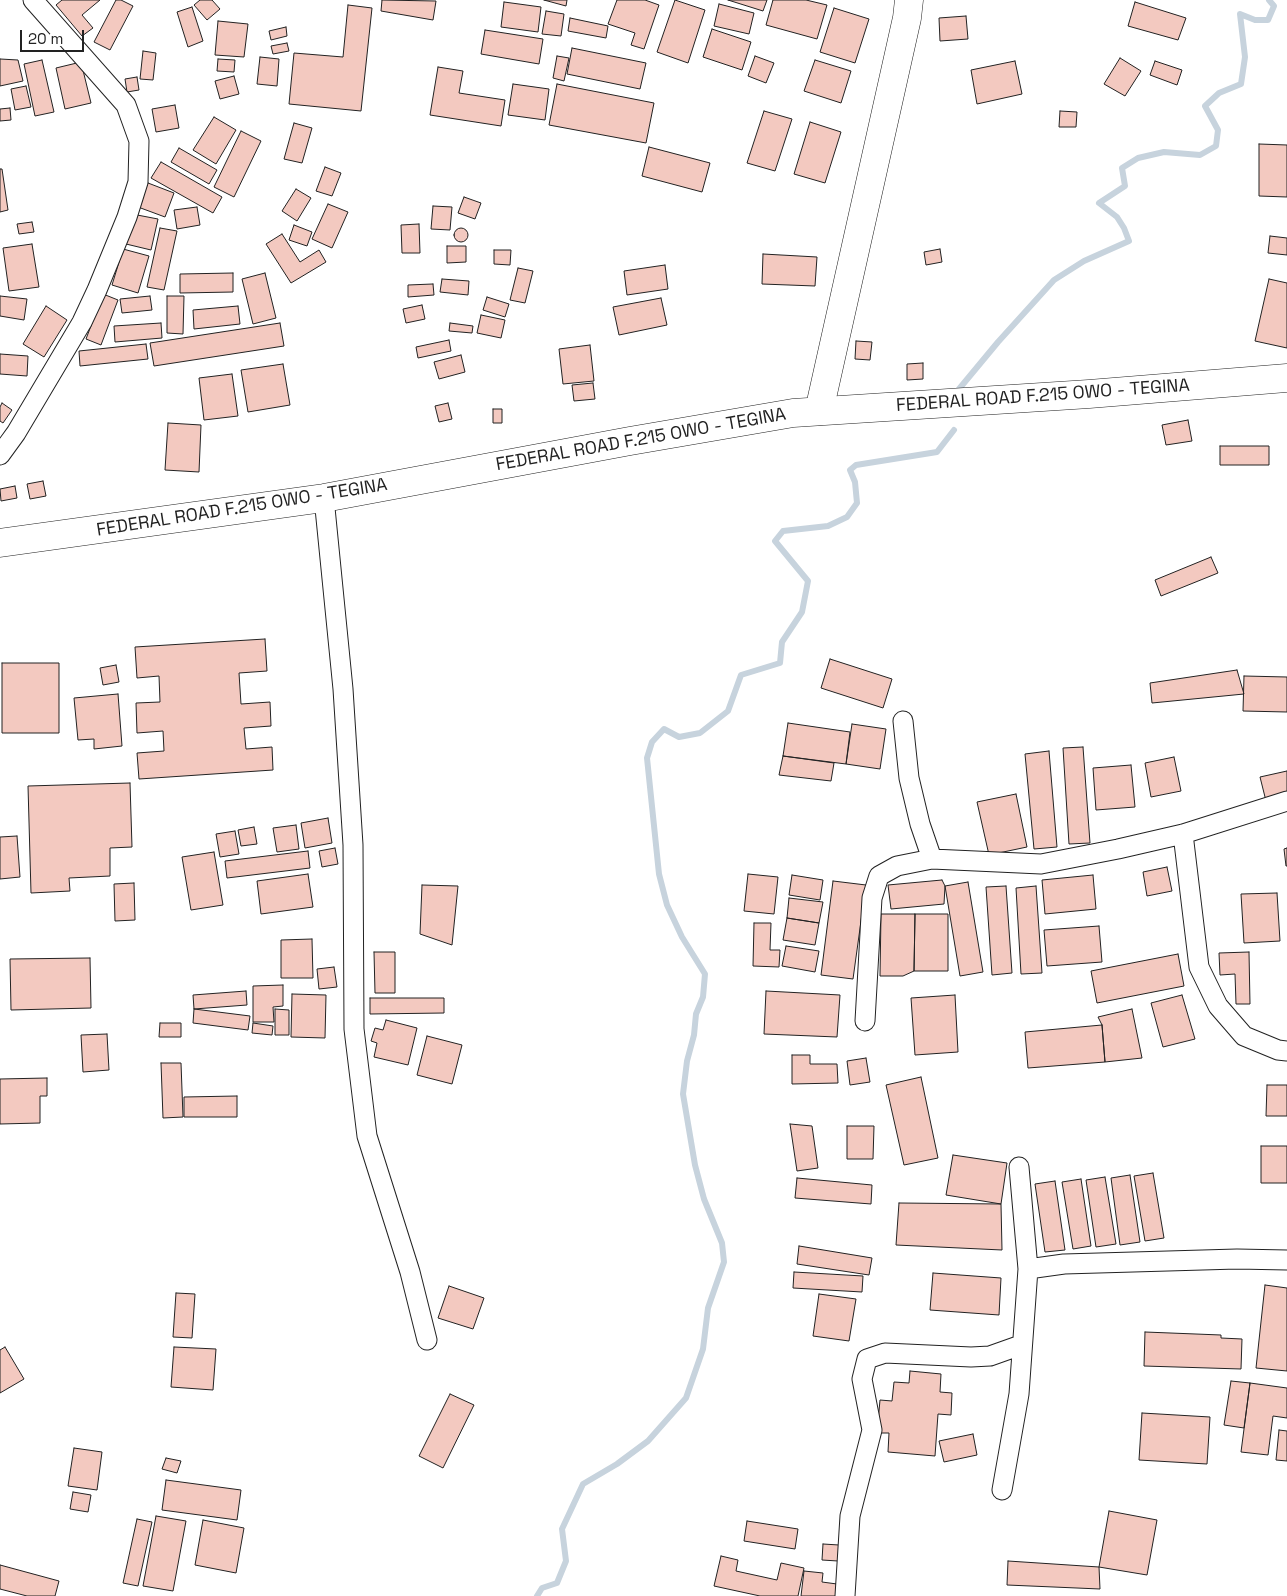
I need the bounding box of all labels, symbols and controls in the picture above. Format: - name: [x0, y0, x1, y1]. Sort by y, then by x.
- scale bar: [22, 20, 86, 52]
- text: 20 m: [28, 29, 63, 48]
- street label: FEDERAL ROAD F.215 OWO - TEGINA: [896, 375, 1190, 417]
- street label: FEDERAL ROAD F.215 OWO - TEGINA: [494, 404, 788, 476]
- street label: FEDERAL ROAD F.215 OWO - TEGINA: [95, 474, 389, 542]

